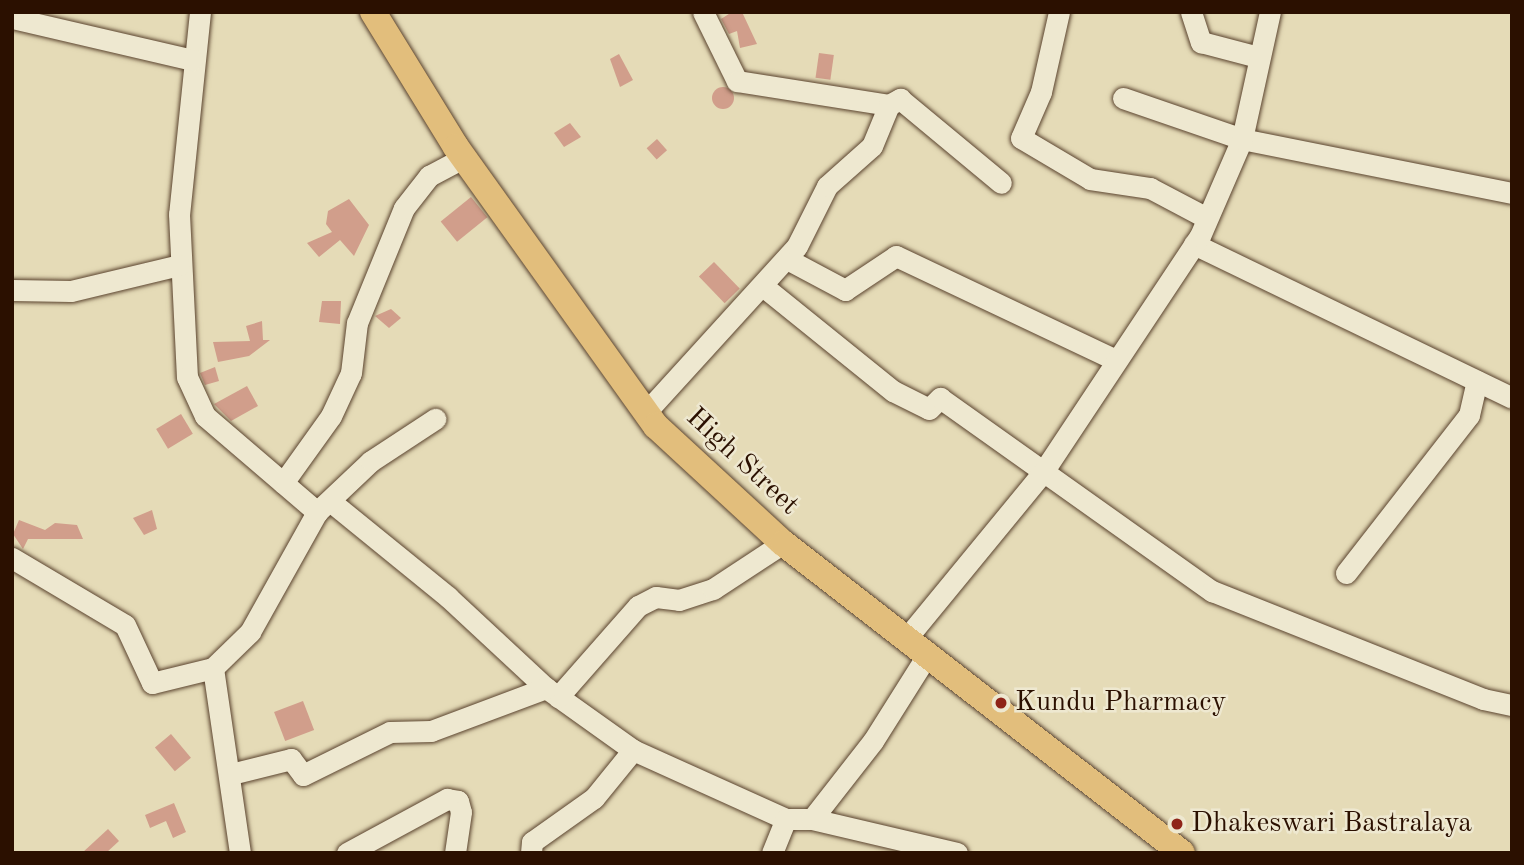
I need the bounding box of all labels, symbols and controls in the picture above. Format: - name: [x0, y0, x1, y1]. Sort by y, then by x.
- street label: High Street: [679, 401, 805, 523]
- place label: Kundu Pharmacy: [1015, 686, 1226, 720]
- marker: Kundu Pharmacy: [993, 695, 1009, 711]
- place label: Dhakeswari Bastralaya: [1191, 807, 1472, 841]
- marker: Dhakeswari Bastralaya: [1169, 816, 1185, 832]

